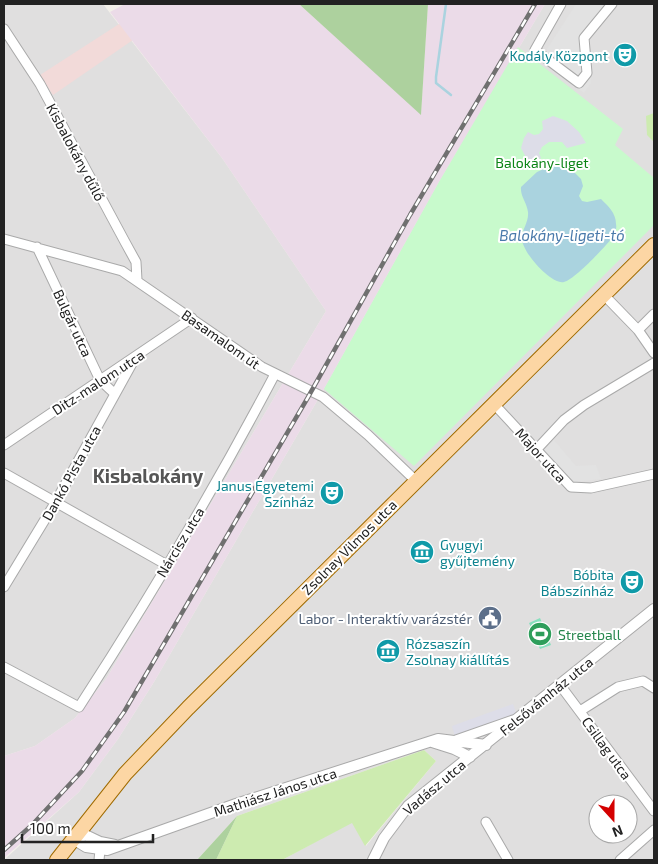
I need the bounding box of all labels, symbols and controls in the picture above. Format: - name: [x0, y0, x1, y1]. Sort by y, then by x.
- theatre icon: Kodály Központ: [612, 42, 638, 68]
- place label: Kodály Központ: [509, 47, 608, 64]
- street label: Kisbalokány dűlő: [43, 100, 109, 204]
- park label: Balokány-liget: [495, 154, 589, 171]
- water label: Balokány-ligeti-tó: [499, 226, 625, 245]
- street label: Bulgár utca: [50, 287, 96, 359]
- street label: Basamalom út: [178, 306, 264, 372]
- street label: Ditz-malom utca: [49, 346, 147, 418]
- street label: Dankó Pista utca: [38, 423, 104, 523]
- street label: Major utca: [512, 424, 570, 486]
- district label: Kisbalokány: [93, 464, 204, 488]
- place label: Janus Egyetemi Színház: [216, 477, 314, 510]
- theatre icon: Janus Egyetemi Színház: [319, 480, 345, 506]
- street label: Zsolnay Vilmos utca: [298, 496, 400, 598]
- street label: Nárcisz utca: [152, 504, 208, 580]
- place label: Gyugyi gyűjtemény: [440, 536, 515, 569]
- museum icon: Gyugyi gyűjtemény: [409, 539, 435, 565]
- place label: Bóbita Bábszínház: [541, 566, 614, 599]
- theatre icon: Bóbita Bábszínház: [619, 569, 645, 595]
- public building icon: Labor - Interaktív varázstér: [477, 605, 503, 631]
- place label: Labor - Interaktív varázstér: [298, 610, 472, 627]
- sports icon: Streetball: [527, 621, 553, 647]
- place label: Streetball: [558, 626, 622, 643]
- place label: Rózsaszín Zsolnay kiállítás: [406, 635, 509, 668]
- museum icon: Rózsaszín Zsolnay kiállítás: [375, 638, 401, 664]
- street label: Felsővámház utca: [496, 653, 596, 739]
- street label: Csillag utca: [579, 713, 635, 783]
- street label: Vadász utca: [399, 756, 469, 818]
- street label: Mathiász János utca: [211, 764, 339, 820]
- north arrow: [588, 794, 638, 844]
- scale bar: [22, 812, 154, 844]
- text: 100 m: [30, 819, 71, 837]
- text: N: [610, 822, 626, 841]

